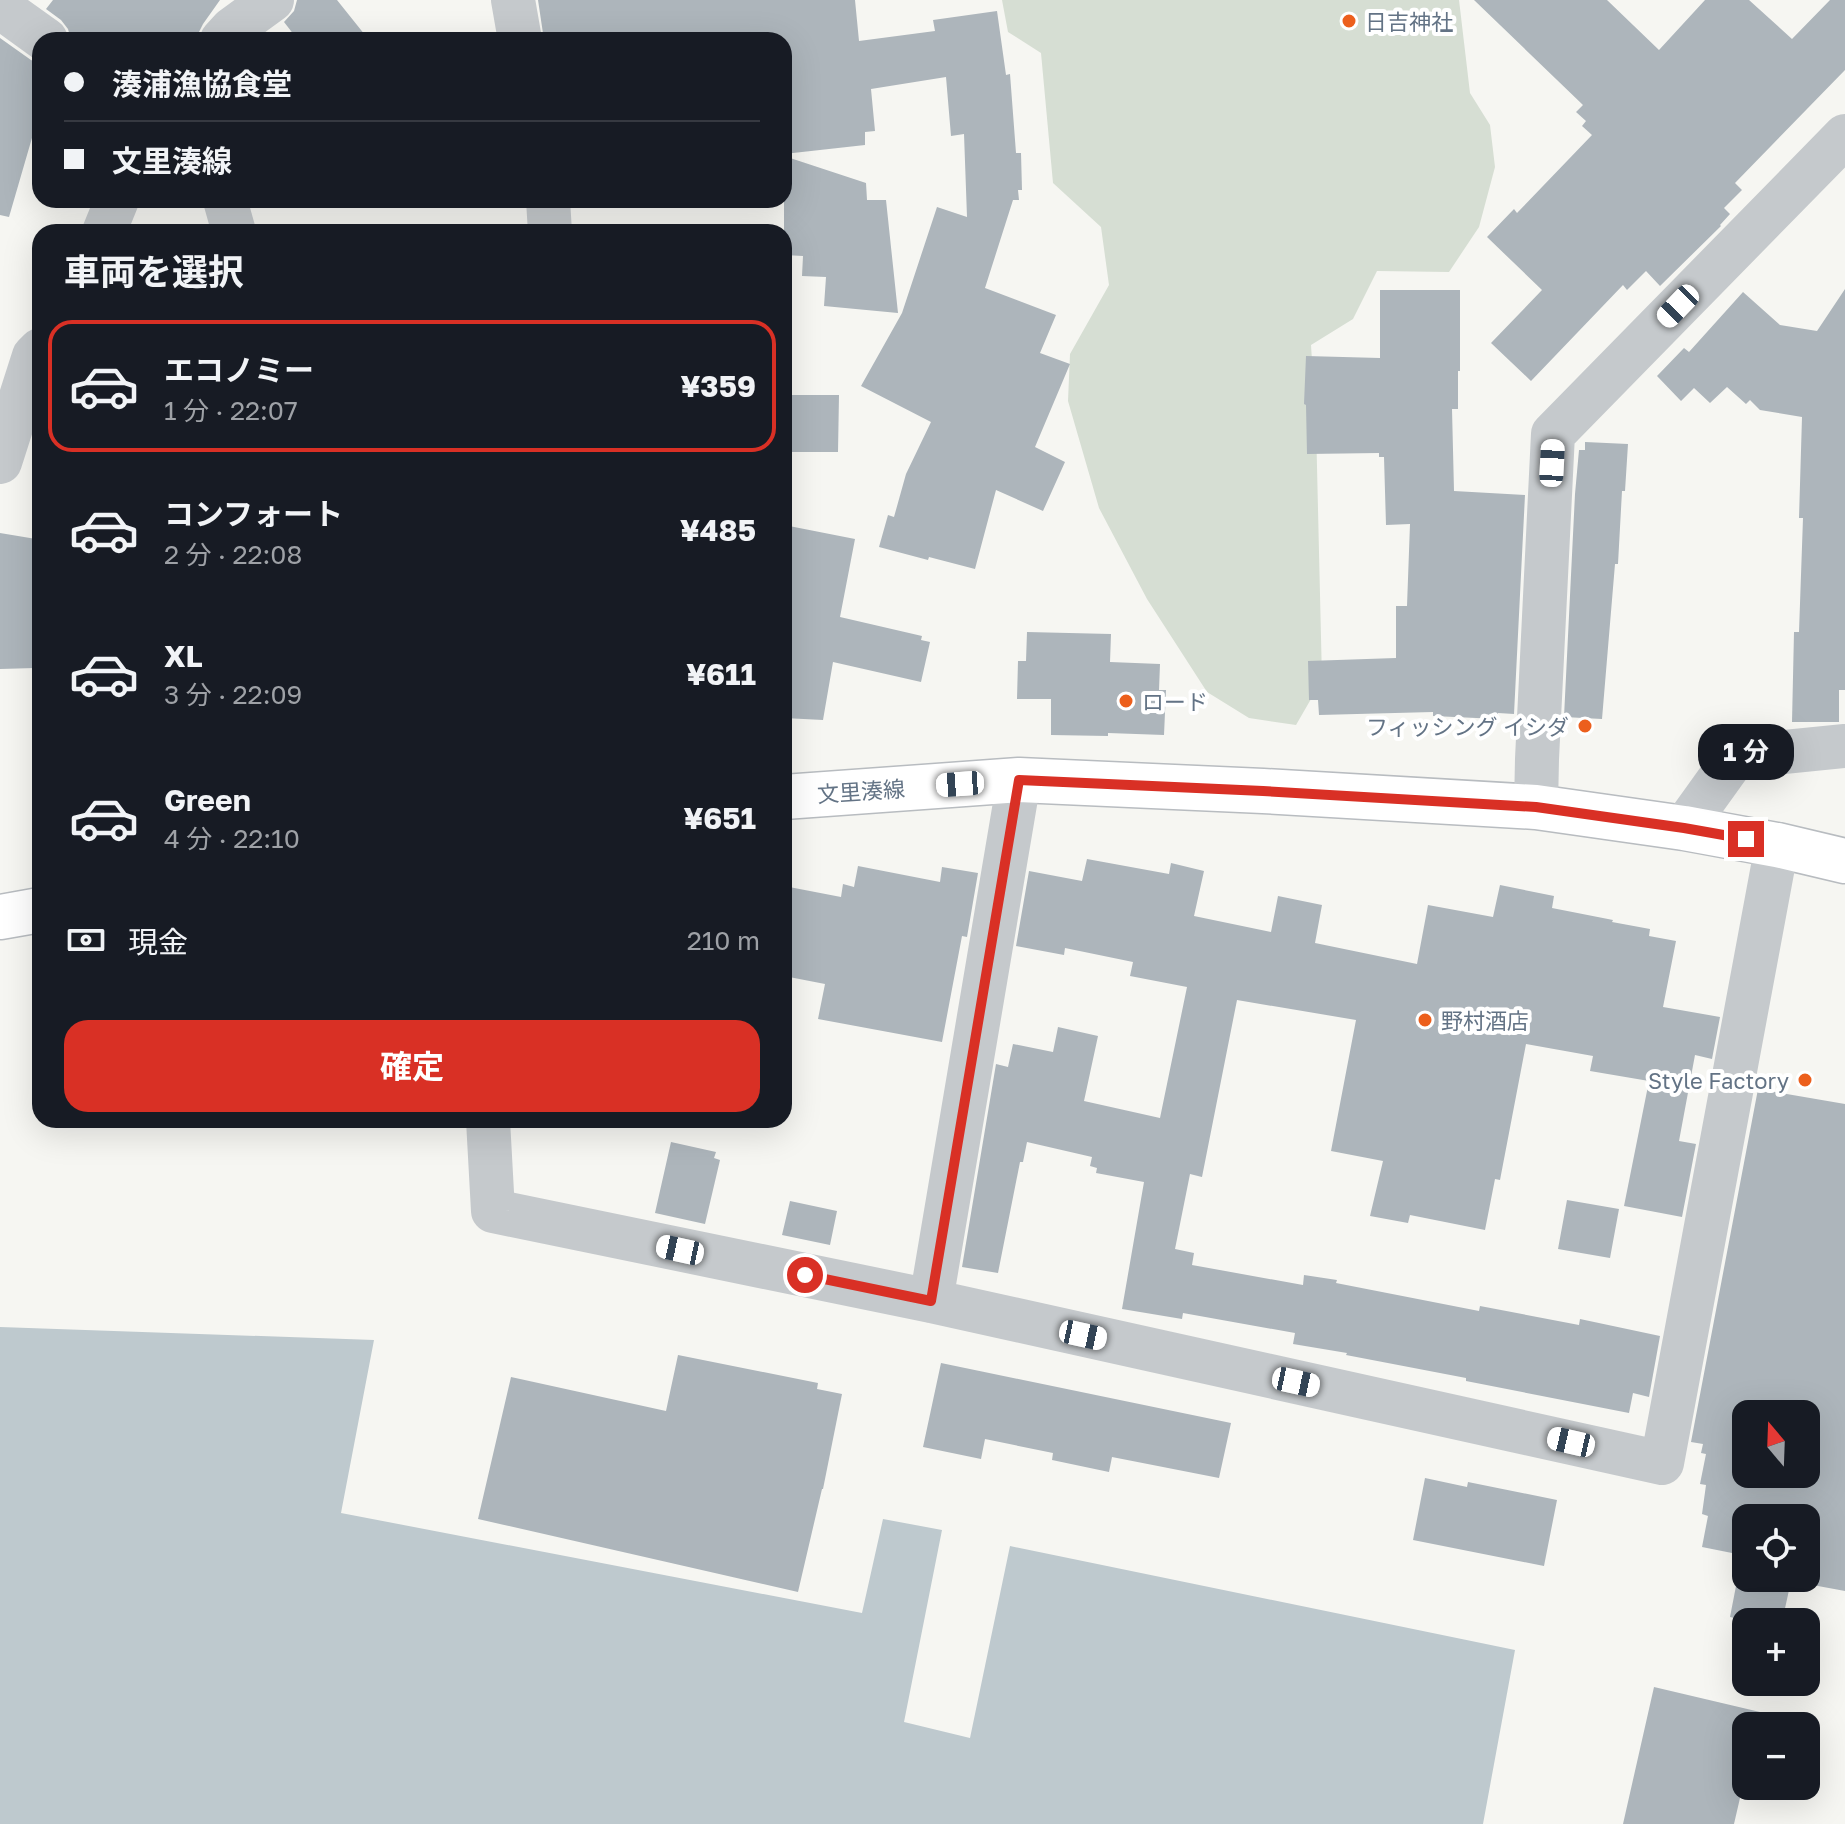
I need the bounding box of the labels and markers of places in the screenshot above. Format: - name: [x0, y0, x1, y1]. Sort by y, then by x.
- place label: 日吉神社: [1365, 8, 1453, 35]
- marker: 日吉神社: [1340, 12, 1358, 30]
- place label: ロード: [1142, 688, 1208, 715]
- marker: ロード: [1117, 692, 1135, 710]
- place label: フィッシング イシダ: [1366, 713, 1569, 740]
- marker: フィッシング イシダ: [1576, 717, 1594, 735]
- place label: 野村酒店: [1441, 1007, 1529, 1034]
- marker: 野村酒店: [1416, 1011, 1434, 1029]
- place label: Style Factory: [1648, 1067, 1789, 1094]
- marker: Style Factory: [1796, 1071, 1814, 1089]

